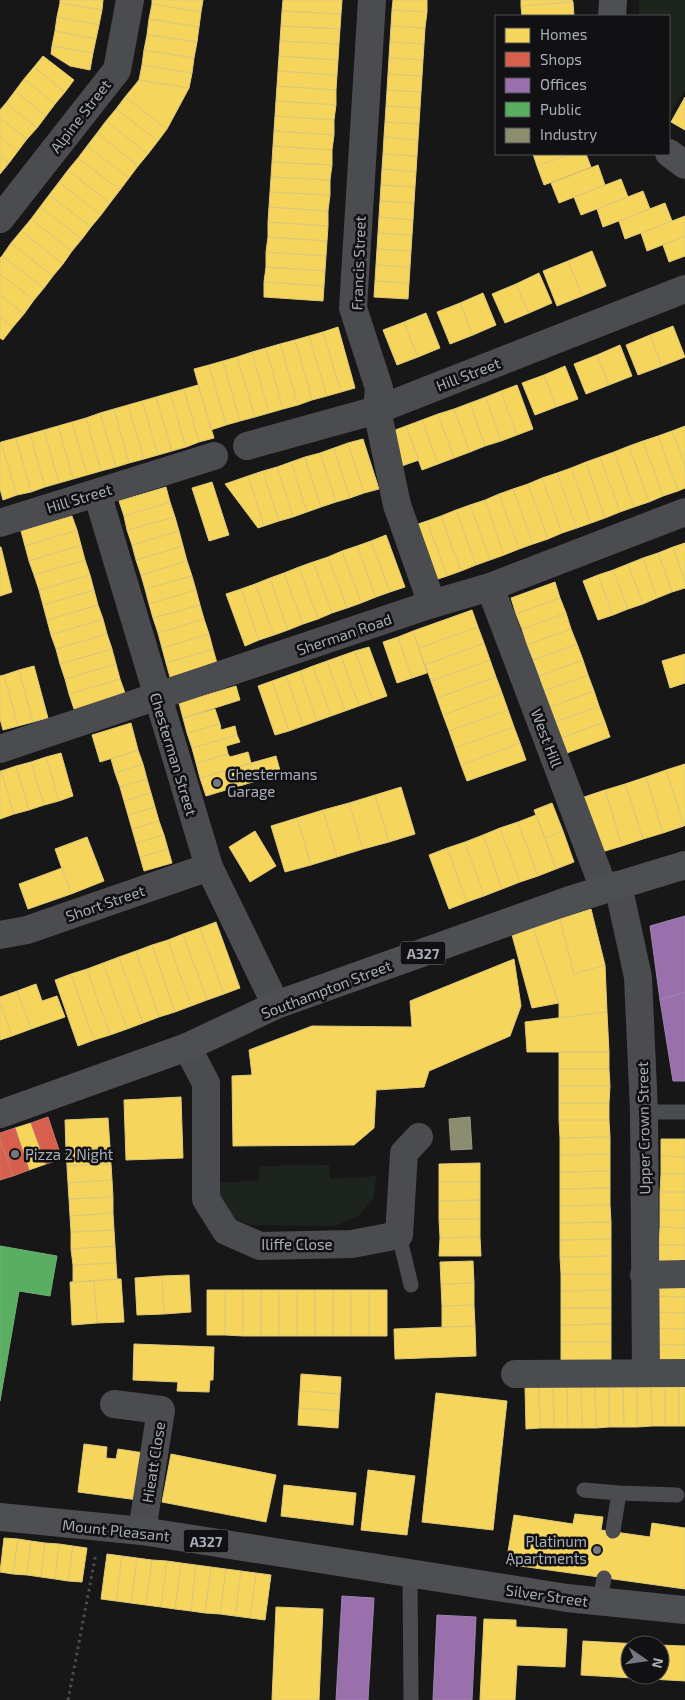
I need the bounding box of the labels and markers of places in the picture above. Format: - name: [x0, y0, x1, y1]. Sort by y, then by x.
- place label: Chestermans Garage: [227, 765, 317, 800]
- marker: Chestermans Garage: [211, 777, 223, 789]
- place label: Pizza 2 Night: [25, 1145, 114, 1163]
- marker: Pizza 2 Night: [9, 1148, 21, 1160]
- place label: Platinum Apartments: [506, 1532, 587, 1567]
- marker: Platinum Apartments: [591, 1544, 603, 1556]

